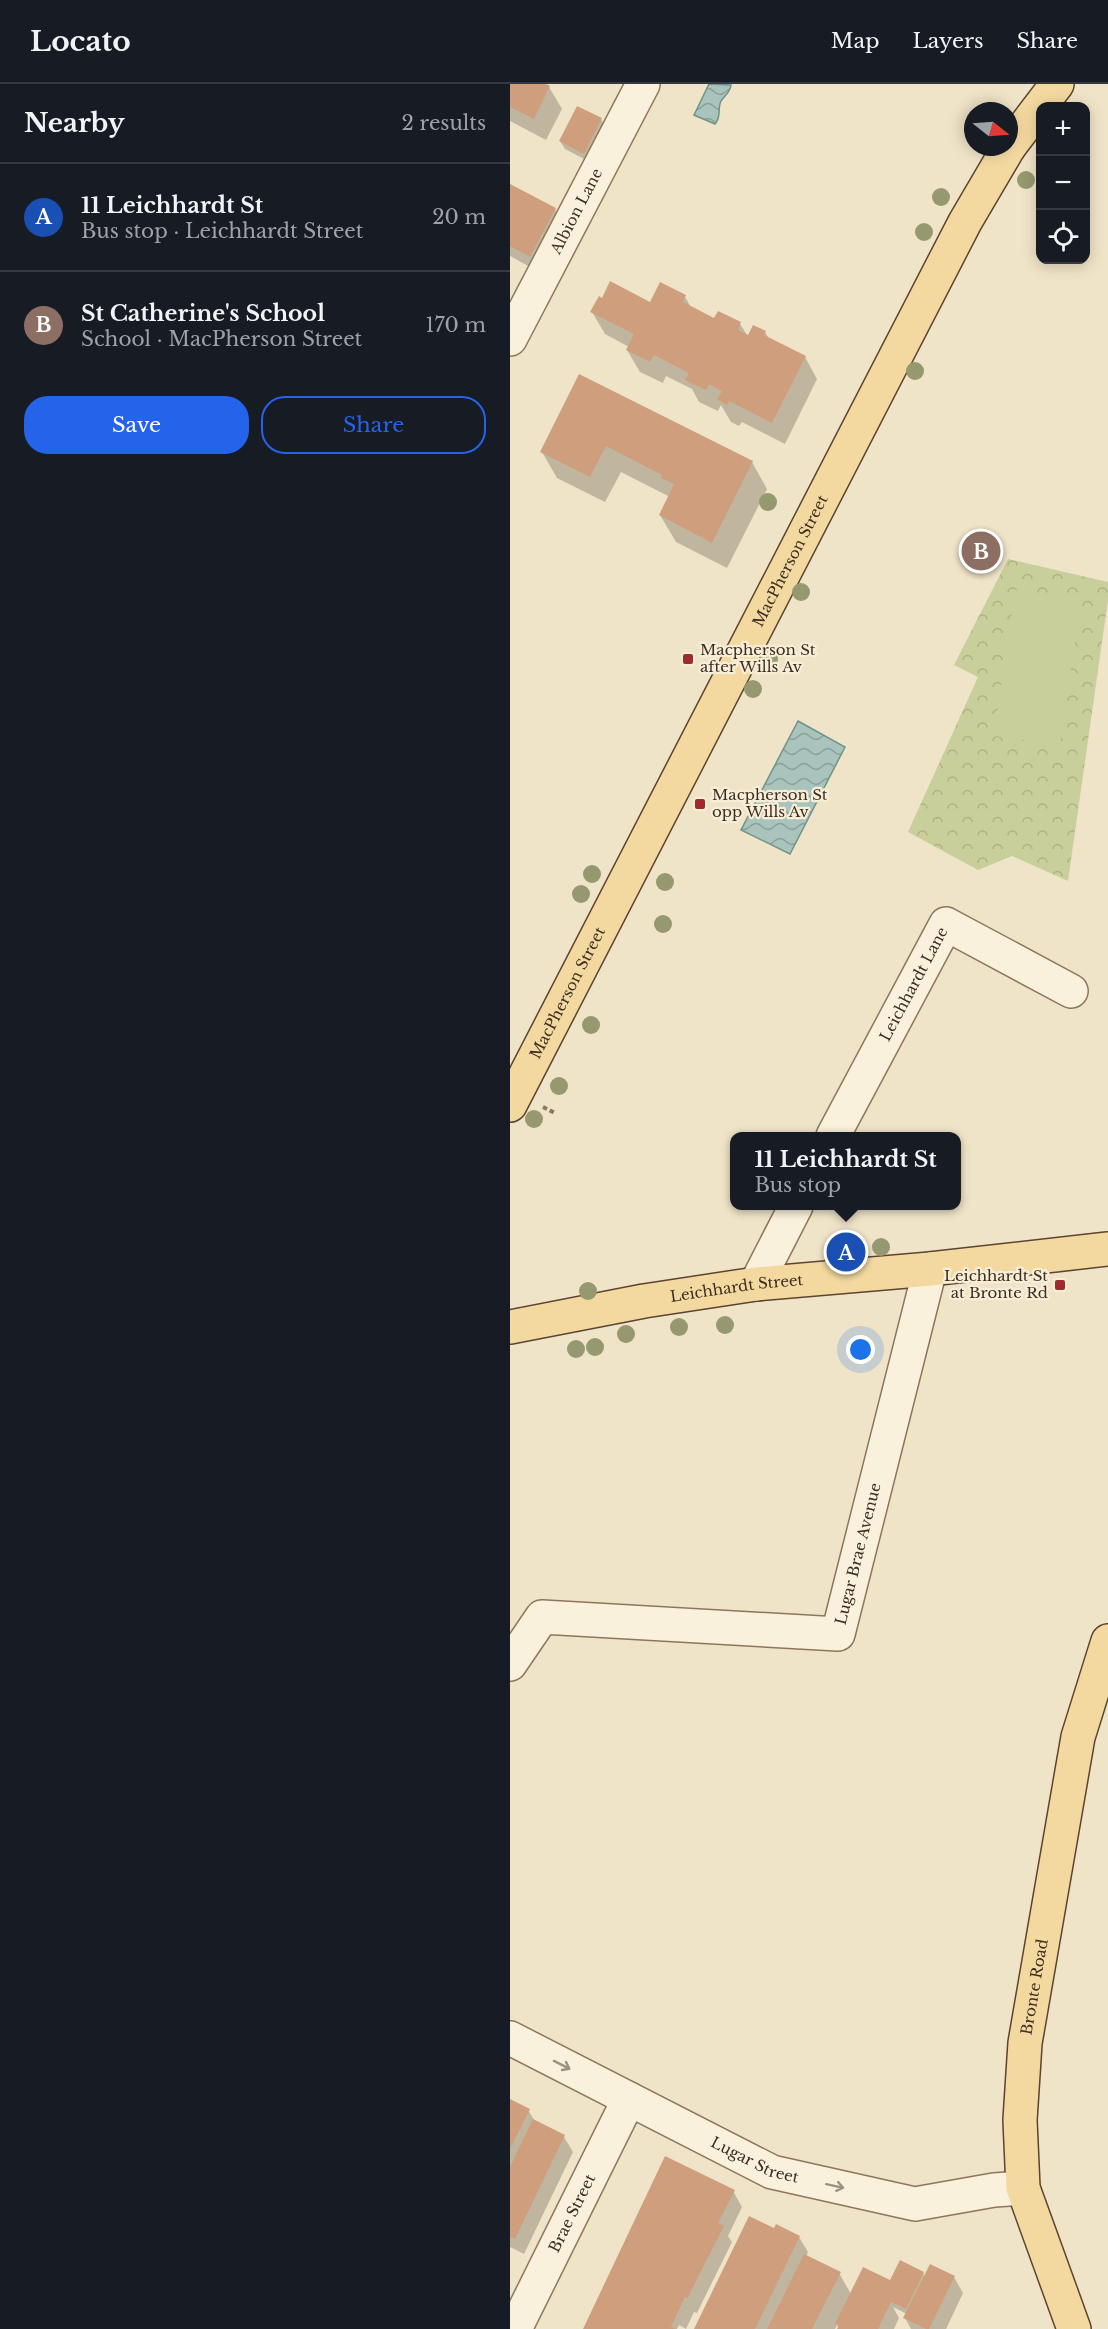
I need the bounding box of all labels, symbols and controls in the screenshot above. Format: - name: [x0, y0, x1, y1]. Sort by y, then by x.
- text: Locato: [30, 24, 131, 59]
- text: Map: [831, 28, 880, 54]
- text: Layers: [913, 28, 984, 54]
- text: Share: [1017, 28, 1078, 54]
- north arrow: [964, 102, 1018, 156]
- map controls: [1036, 102, 1090, 264]
- button: +: [1036, 102, 1090, 156]
- text: Nearby: [24, 107, 125, 139]
- text: 2 results: [402, 111, 486, 135]
- button: −: [1036, 156, 1090, 210]
- street label: Albion Lane: [546, 165, 606, 258]
- text: 11 Leichhardt St: [81, 192, 263, 219]
- text: A: [35, 205, 52, 229]
- text: 20 m: [432, 205, 486, 229]
- button: locate: [1036, 210, 1090, 264]
- text: Bus stop · Leichhardt Street: [81, 219, 363, 243]
- text: St Catherine's School: [81, 300, 325, 327]
- text: B: [36, 313, 51, 337]
- text: 170 m: [426, 313, 486, 337]
- text: School · MacPherson Street: [81, 327, 362, 351]
- button: Save: [24, 396, 249, 454]
- button: Share: [261, 396, 486, 454]
- street label: MacPherson Street: [748, 491, 832, 630]
- pin: B: [962, 528, 1000, 574]
- place label: Macpherson St after Wills Av: [700, 640, 816, 676]
- marker: Macpherson St after Wills Av: [681, 652, 695, 666]
- place label: Macpherson St opp Wills Av: [712, 785, 828, 821]
- marker: Macpherson St opp Wills Av: [693, 797, 707, 811]
- street label: MacPherson Street: [525, 923, 609, 1062]
- street label: Leichhardt Lane: [875, 923, 952, 1044]
- popup: [730, 1132, 961, 1210]
- text: 11 Leichhardt St: [754, 1146, 937, 1173]
- text: Bus stop: [754, 1173, 841, 1197]
- pin: A: [826, 1230, 866, 1274]
- place label: Leichhardt St at Bronte Rd: [944, 1266, 1048, 1302]
- street label: Leichhardt Street: [669, 1270, 804, 1306]
- marker: Leichhardt St at Bronte Rd: [1053, 1278, 1067, 1292]
- your location: [846, 1335, 875, 1364]
- street label: Lugar Brae Avenue: [831, 1481, 885, 1627]
- street label: Bronte Road: [1017, 1937, 1052, 2036]
- one-way arrow: [553, 2059, 571, 2071]
- street label: Lugar Street: [708, 2132, 801, 2187]
- street label: Brae Street: [544, 2171, 599, 2256]
- one-way arrow: [824, 2181, 844, 2192]

